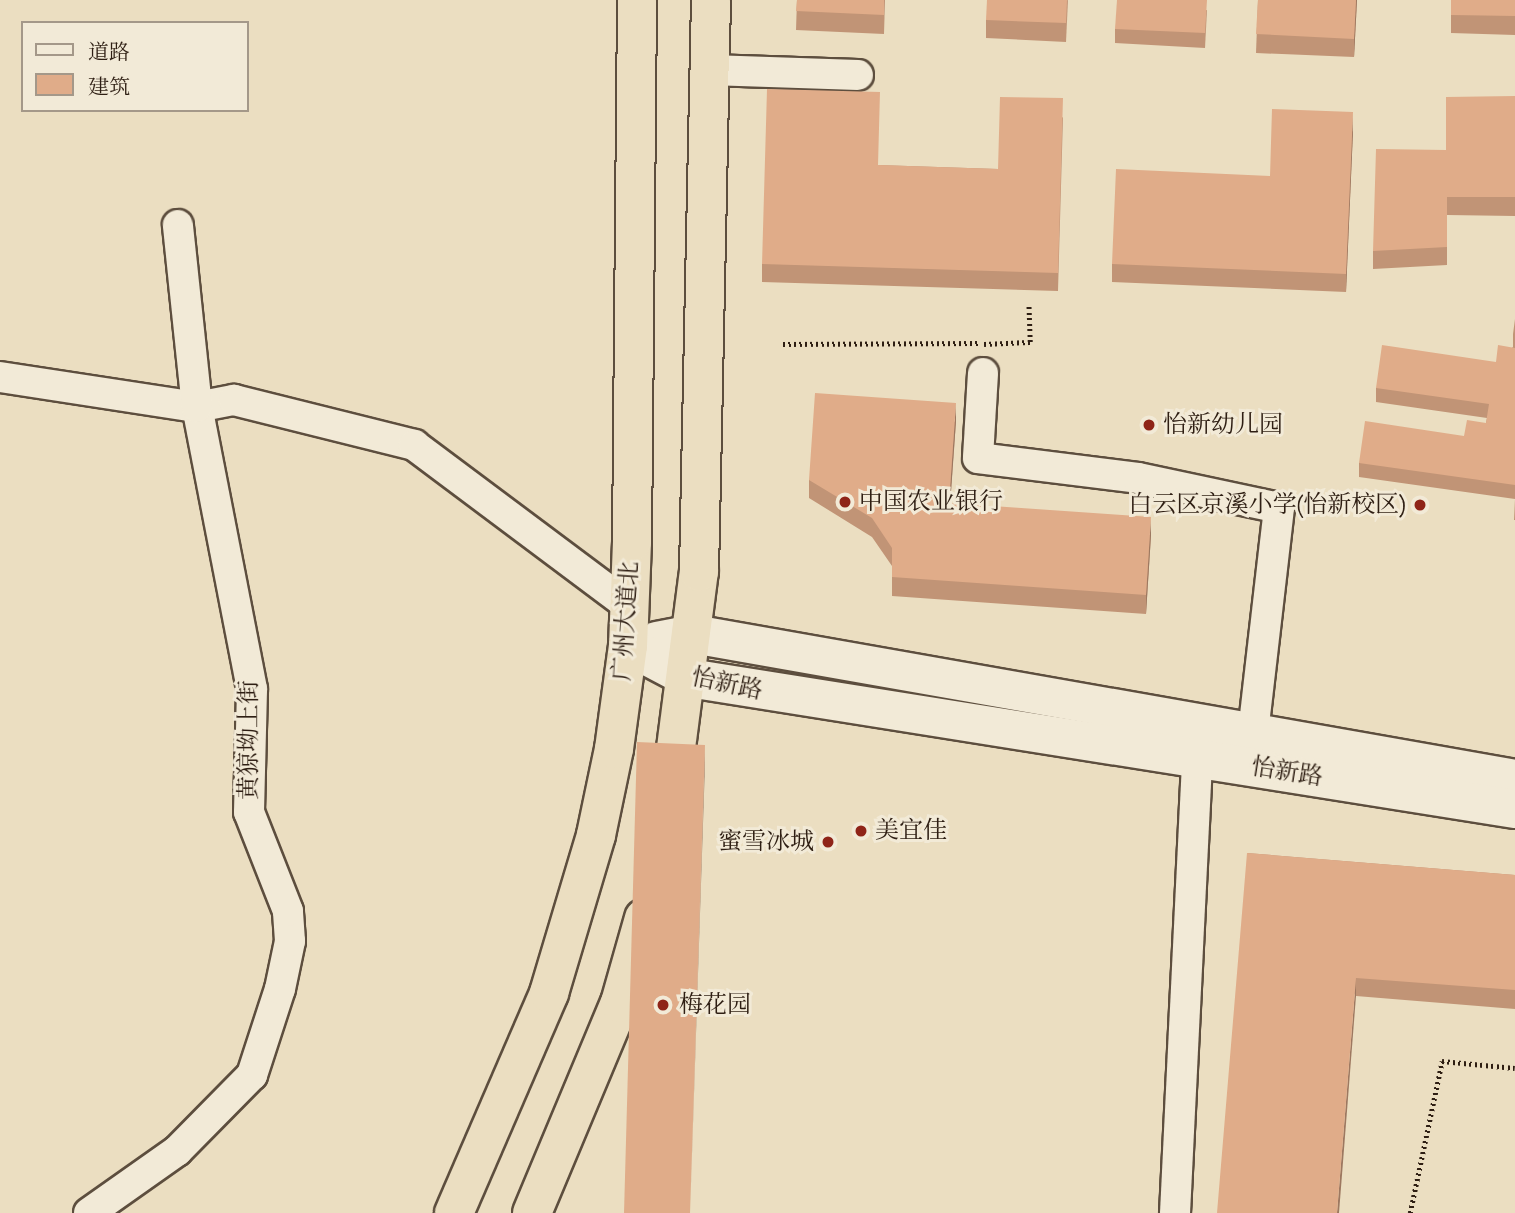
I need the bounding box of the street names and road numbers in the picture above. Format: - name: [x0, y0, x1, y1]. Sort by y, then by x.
- street label: 广州大道北: [607, 560, 645, 682]
- street label: 怡新路: [689, 662, 765, 706]
- street label: 黄猄坳上街: [235, 680, 263, 800]
- street label: 怡新路: [1249, 752, 1325, 792]

